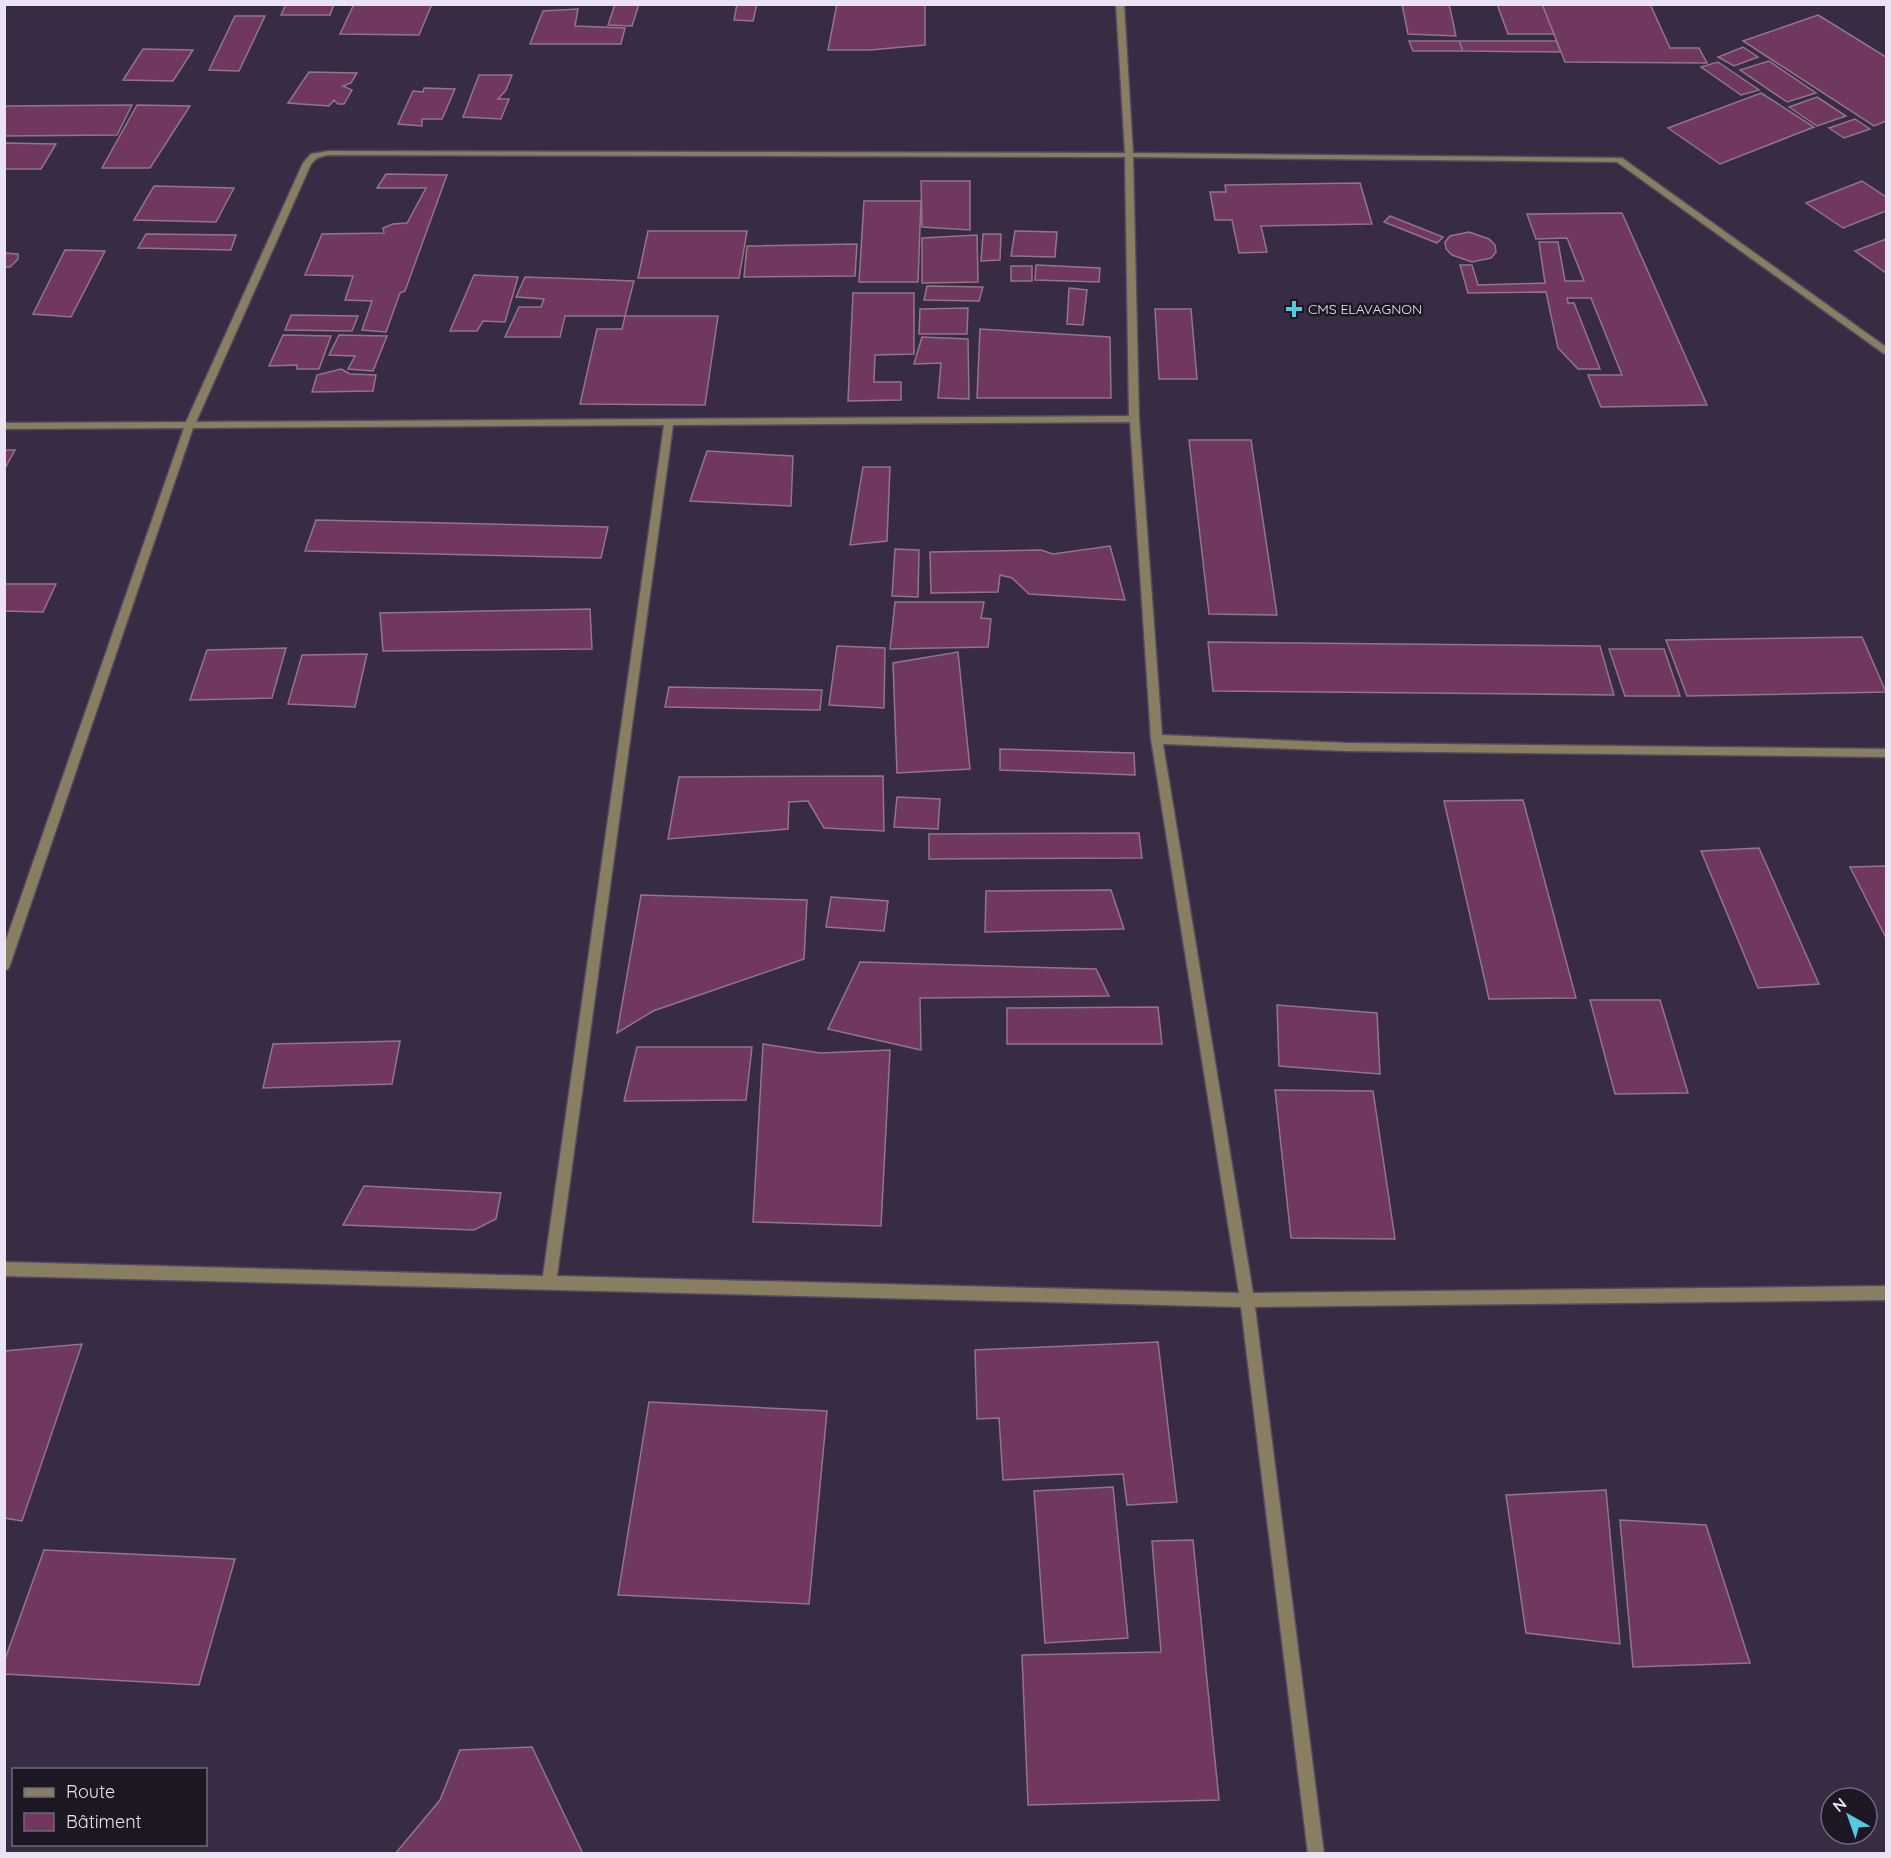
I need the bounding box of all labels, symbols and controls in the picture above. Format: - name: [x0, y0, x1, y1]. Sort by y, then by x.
- marker: CMS ELAVAGNON: [1285, 300, 1303, 318]
- place label: CMS ELAVAGNON: [1308, 300, 1422, 318]
- legend: [12, 1768, 207, 1846]
- text: Route: [66, 1780, 115, 1803]
- north arrow: [1819, 1786, 1879, 1846]
- text: N: [1828, 1793, 1850, 1816]
- text: Bâtiment: [66, 1810, 142, 1833]

